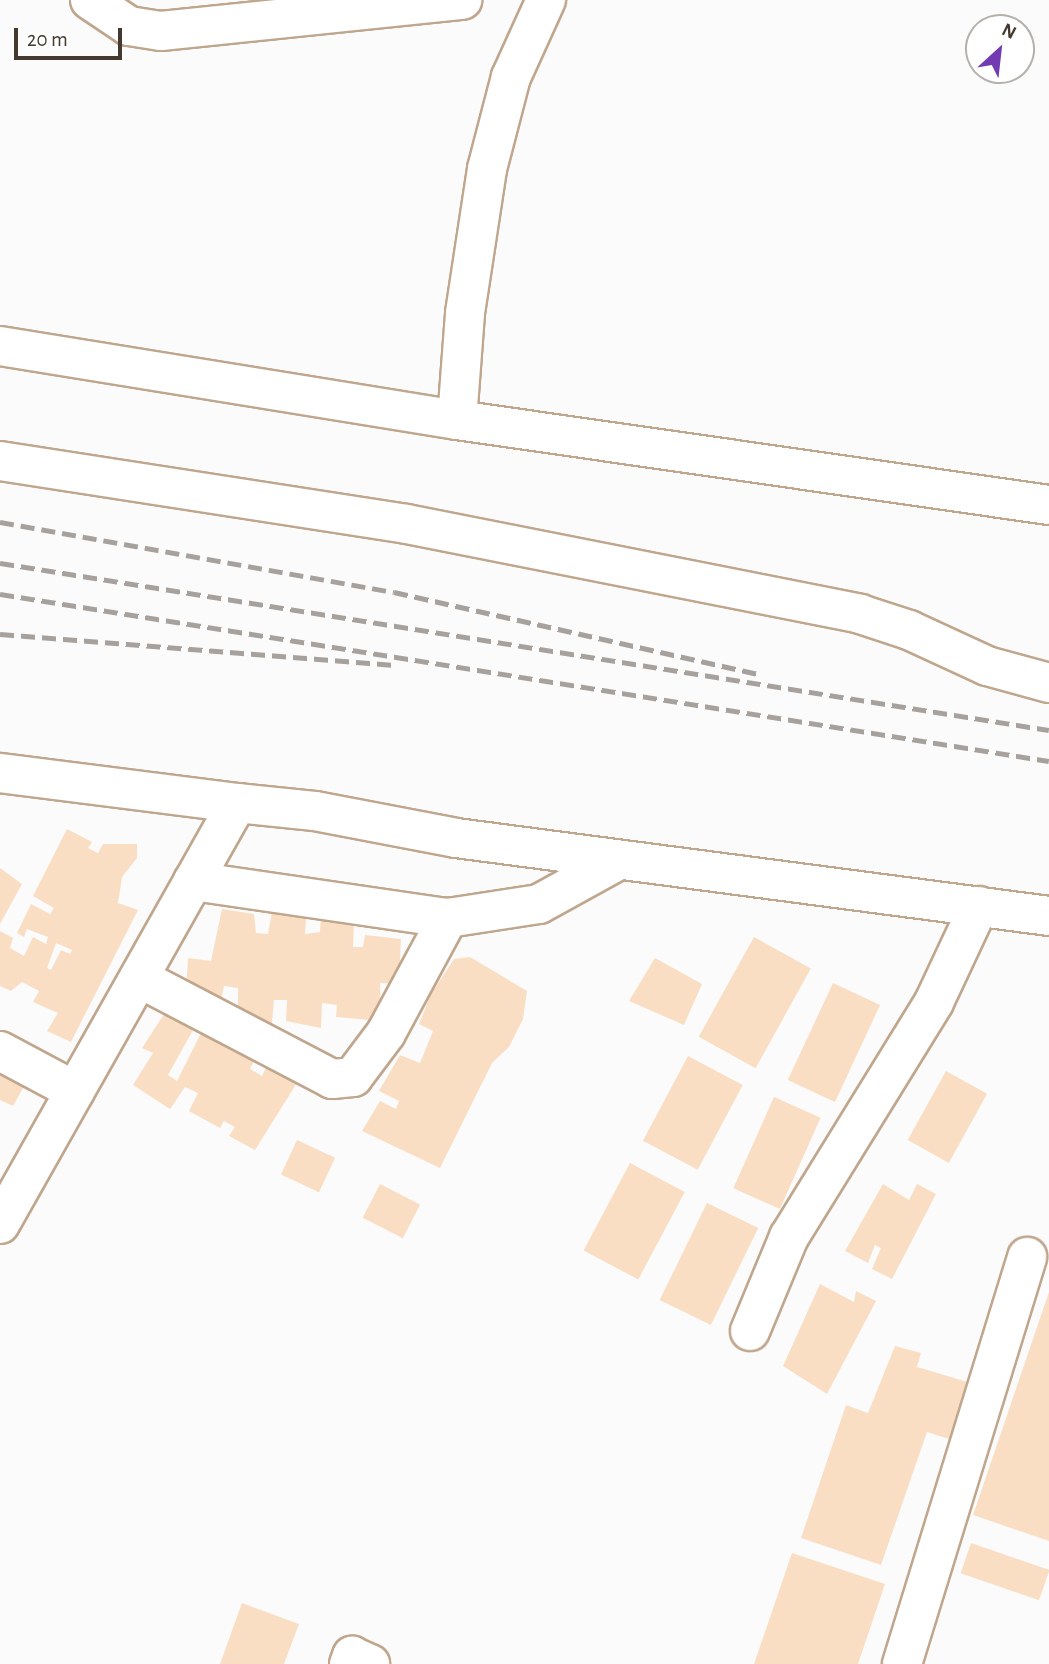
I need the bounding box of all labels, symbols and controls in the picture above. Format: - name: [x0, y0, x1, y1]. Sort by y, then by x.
- scale bar: [18, 14, 126, 58]
- north arrow: [965, 14, 1035, 84]
- text: N: [999, 20, 1019, 43]
- text: 20 m: [27, 29, 68, 50]

